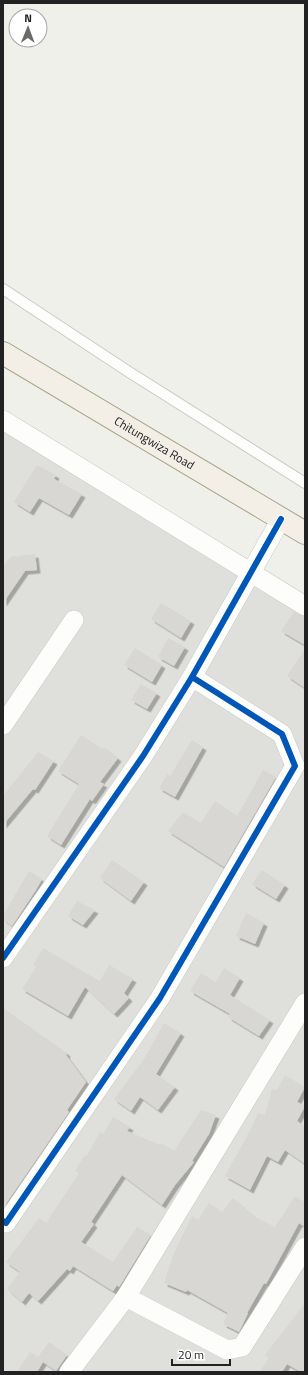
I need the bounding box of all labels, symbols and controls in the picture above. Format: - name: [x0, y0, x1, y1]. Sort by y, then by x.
- north arrow: [8, 8, 48, 48]
- text: N: [24, 10, 32, 26]
- street label: Chitungwiza Road: [111, 411, 198, 474]
- scale bar: [172, 1341, 230, 1367]
- text: 20 m: [178, 1345, 204, 1364]

